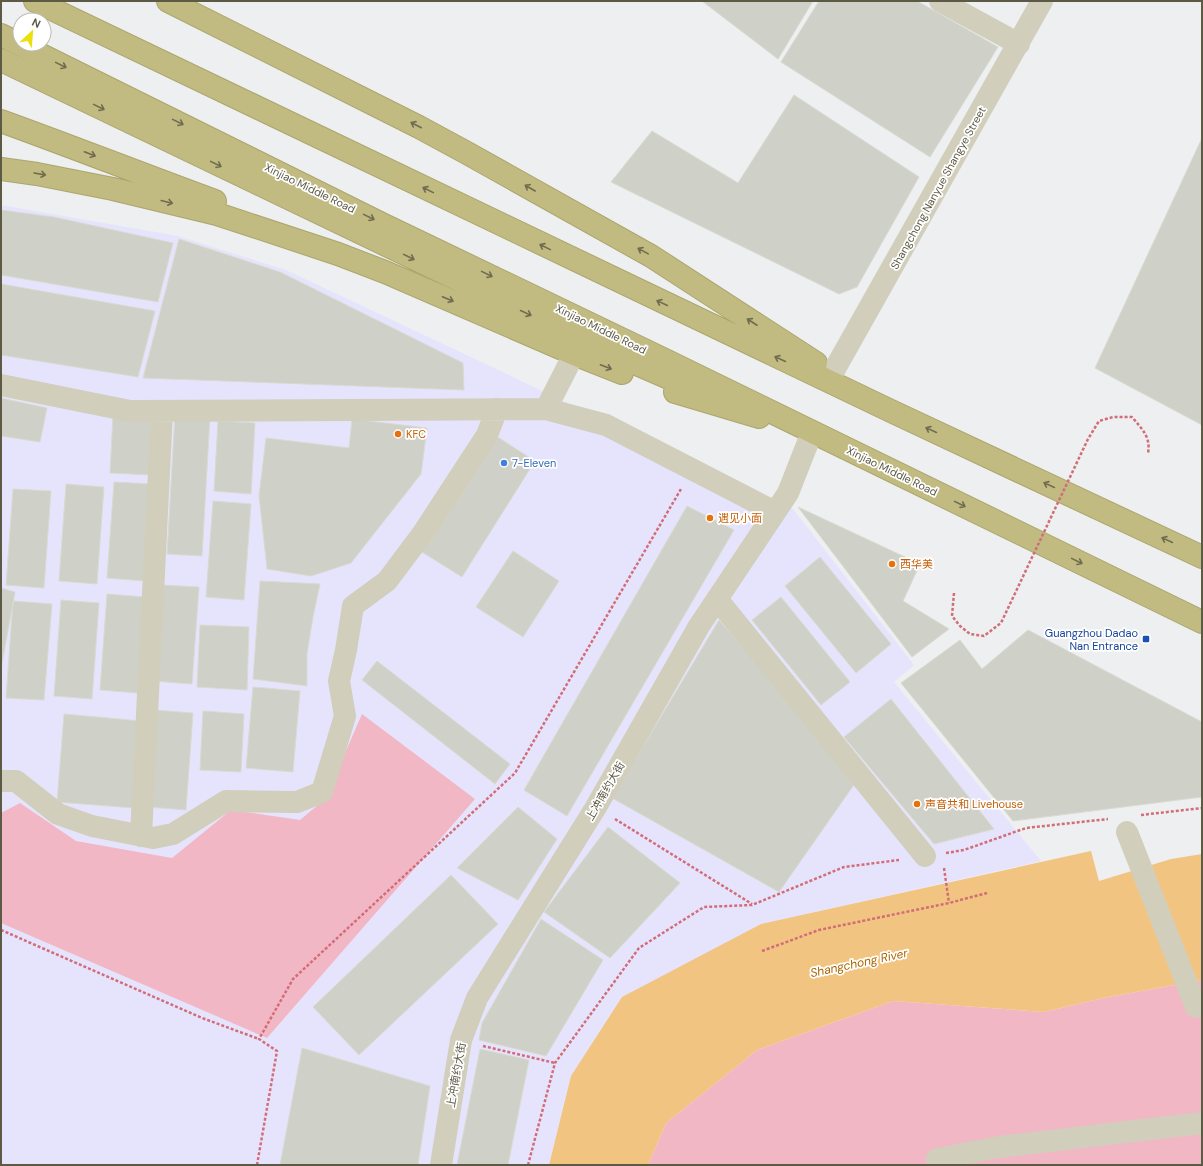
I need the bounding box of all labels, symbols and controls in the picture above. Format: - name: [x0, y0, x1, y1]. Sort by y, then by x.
- north arrow: [12, 12, 52, 52]
- text: N: [30, 15, 43, 31]
- one-way arrow: [55, 62, 67, 69]
- one-way arrow: [93, 104, 105, 111]
- street label: Shangchong Nanyue Shangye Street: [887, 104, 989, 272]
- one-way arrow: [171, 119, 183, 127]
- one-way arrow: [410, 121, 422, 128]
- one-way arrow: [84, 151, 96, 159]
- street label: Xinjiao Middle Road: [262, 160, 358, 216]
- one-way arrow: [210, 161, 222, 168]
- one-way arrow: [33, 170, 46, 178]
- one-way arrow: [524, 184, 536, 191]
- one-way arrow: [422, 186, 434, 193]
- one-way arrow: [160, 199, 173, 206]
- one-way arrow: [363, 214, 375, 221]
- one-way arrow: [539, 242, 551, 250]
- one-way arrow: [637, 247, 649, 255]
- one-way arrow: [403, 254, 415, 261]
- one-way arrow: [480, 271, 492, 278]
- one-way arrow: [441, 296, 453, 303]
- one-way arrow: [657, 299, 669, 306]
- street label: Xinjiao Middle Road: [553, 301, 649, 357]
- one-way arrow: [520, 310, 532, 317]
- one-way arrow: [747, 317, 758, 326]
- one-way arrow: [774, 355, 786, 362]
- one-way arrow: [599, 363, 611, 371]
- one-way arrow: [925, 426, 937, 433]
- place label: KFC: [406, 427, 426, 441]
- marker: KFC: [393, 429, 403, 439]
- street label: Xinjiao Middle Road: [844, 443, 940, 499]
- place label: 7-Eleven: [512, 456, 556, 470]
- marker: 7-Eleven: [499, 458, 509, 468]
- one-way arrow: [1043, 481, 1055, 488]
- one-way arrow: [954, 501, 966, 508]
- place label: 遇见小面: [718, 511, 762, 525]
- marker: 遇见小面: [705, 513, 715, 523]
- one-way arrow: [1161, 536, 1173, 543]
- place label: 西华美: [900, 557, 933, 571]
- one-way arrow: [1071, 558, 1083, 565]
- marker: 西华美: [887, 559, 897, 569]
- place label: Guangzhou Dadao Nan Entrance: [1045, 626, 1138, 653]
- marker: Guangzhou Dadao Nan Entrance: [1141, 634, 1151, 644]
- street label: 上冲南约大街: [582, 759, 628, 823]
- place label: 声音共和 Livehouse: [925, 797, 1023, 811]
- marker: 声音共和 Livehouse: [912, 799, 922, 809]
- water label: Shangchong River: [809, 945, 910, 981]
- street label: 上冲南约大街: [443, 1041, 469, 1109]

